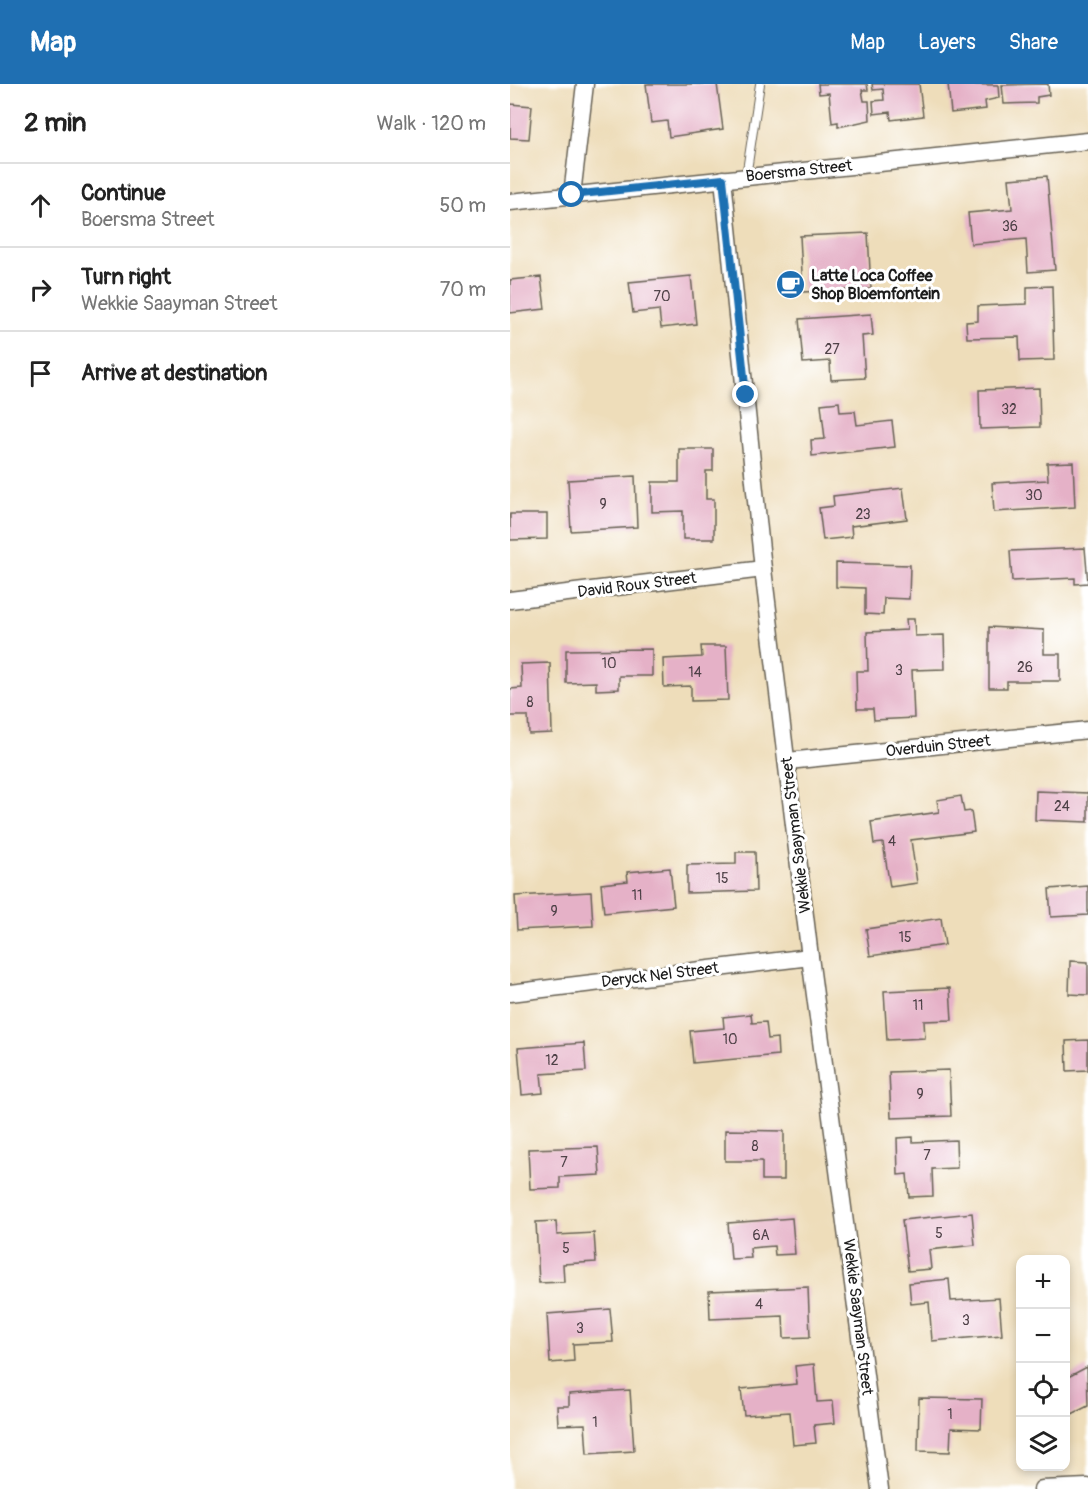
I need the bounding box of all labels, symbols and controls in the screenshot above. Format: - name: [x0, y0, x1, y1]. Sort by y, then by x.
- text: Map: [30, 25, 76, 60]
- text: Map: [850, 29, 885, 56]
- text: Layers: [918, 29, 976, 56]
- text: Share: [1009, 29, 1058, 56]
- text: 2 min: [24, 107, 86, 139]
- text: Walk · 120 m: [377, 111, 486, 136]
- street label: Boersma Street: [745, 155, 854, 187]
- text: Continue: [81, 179, 165, 207]
- route start: [558, 181, 584, 207]
- icon: ahead: [24, 189, 57, 222]
- text: 50 m: [439, 193, 486, 218]
- text: Boersma Street: [81, 207, 215, 232]
- house number: 36: [1002, 218, 1018, 235]
- text: Turn right: [81, 263, 171, 291]
- place label: Latte Loca Coffee Shop Bloemfontein: [811, 266, 940, 304]
- cafe icon: Latte Loca Coffee Shop Bloemfontein: [774, 269, 806, 301]
- icon: right: [24, 273, 57, 306]
- text: 70 m: [440, 277, 486, 302]
- house number: 70: [654, 288, 670, 305]
- text: Wekkie Saayman Street: [81, 291, 278, 316]
- house number: 27: [824, 341, 840, 358]
- icon: arrive: [24, 357, 57, 390]
- text: Arrive at destination: [81, 359, 267, 387]
- route end: [732, 381, 758, 407]
- house number: 32: [1001, 401, 1017, 418]
- house number: 30: [1025, 487, 1043, 504]
- house number: 9: [599, 496, 607, 513]
- house number: 23: [855, 506, 871, 523]
- street label: David Roux Street: [576, 568, 698, 602]
- house number: 10: [601, 655, 617, 672]
- house number: 26: [1017, 659, 1033, 676]
- house number: 3: [895, 662, 903, 679]
- house number: 14: [688, 664, 702, 681]
- house number: 8: [526, 694, 534, 711]
- street label: Overduin Street: [885, 731, 992, 761]
- street label: Wekkie Saayman Street: [776, 755, 816, 914]
- house number: 24: [1054, 798, 1070, 815]
- house number: 4: [888, 833, 896, 850]
- house number: 15: [715, 870, 729, 887]
- house number: 11: [632, 887, 642, 904]
- house number: 9: [550, 903, 558, 920]
- house number: 15: [898, 929, 912, 946]
- street label: Deryck Nel Street: [600, 958, 720, 992]
- house number: 11: [913, 997, 923, 1014]
- house number: 10: [722, 1031, 738, 1048]
- house number: 12: [545, 1052, 559, 1069]
- house number: 9: [916, 1086, 924, 1103]
- house number: 8: [751, 1138, 759, 1155]
- house number: 7: [923, 1147, 931, 1164]
- house number: 7: [560, 1154, 568, 1171]
- house number: 5: [935, 1225, 943, 1242]
- house number: 6A: [752, 1227, 770, 1244]
- street label: Wekkie Saayman Street: [838, 1238, 878, 1397]
- house number: 5: [562, 1240, 570, 1257]
- map controls: [1016, 1255, 1070, 1471]
- button: +: [1016, 1255, 1070, 1309]
- house number: 4: [755, 1296, 763, 1313]
- button: −: [1016, 1309, 1070, 1363]
- house number: 3: [962, 1312, 970, 1329]
- house number: 3: [576, 1320, 584, 1337]
- button: locate: [1016, 1363, 1070, 1417]
- house number: 1: [947, 1406, 953, 1423]
- house number: 1: [592, 1414, 598, 1431]
- button: layers: [1016, 1417, 1070, 1471]

